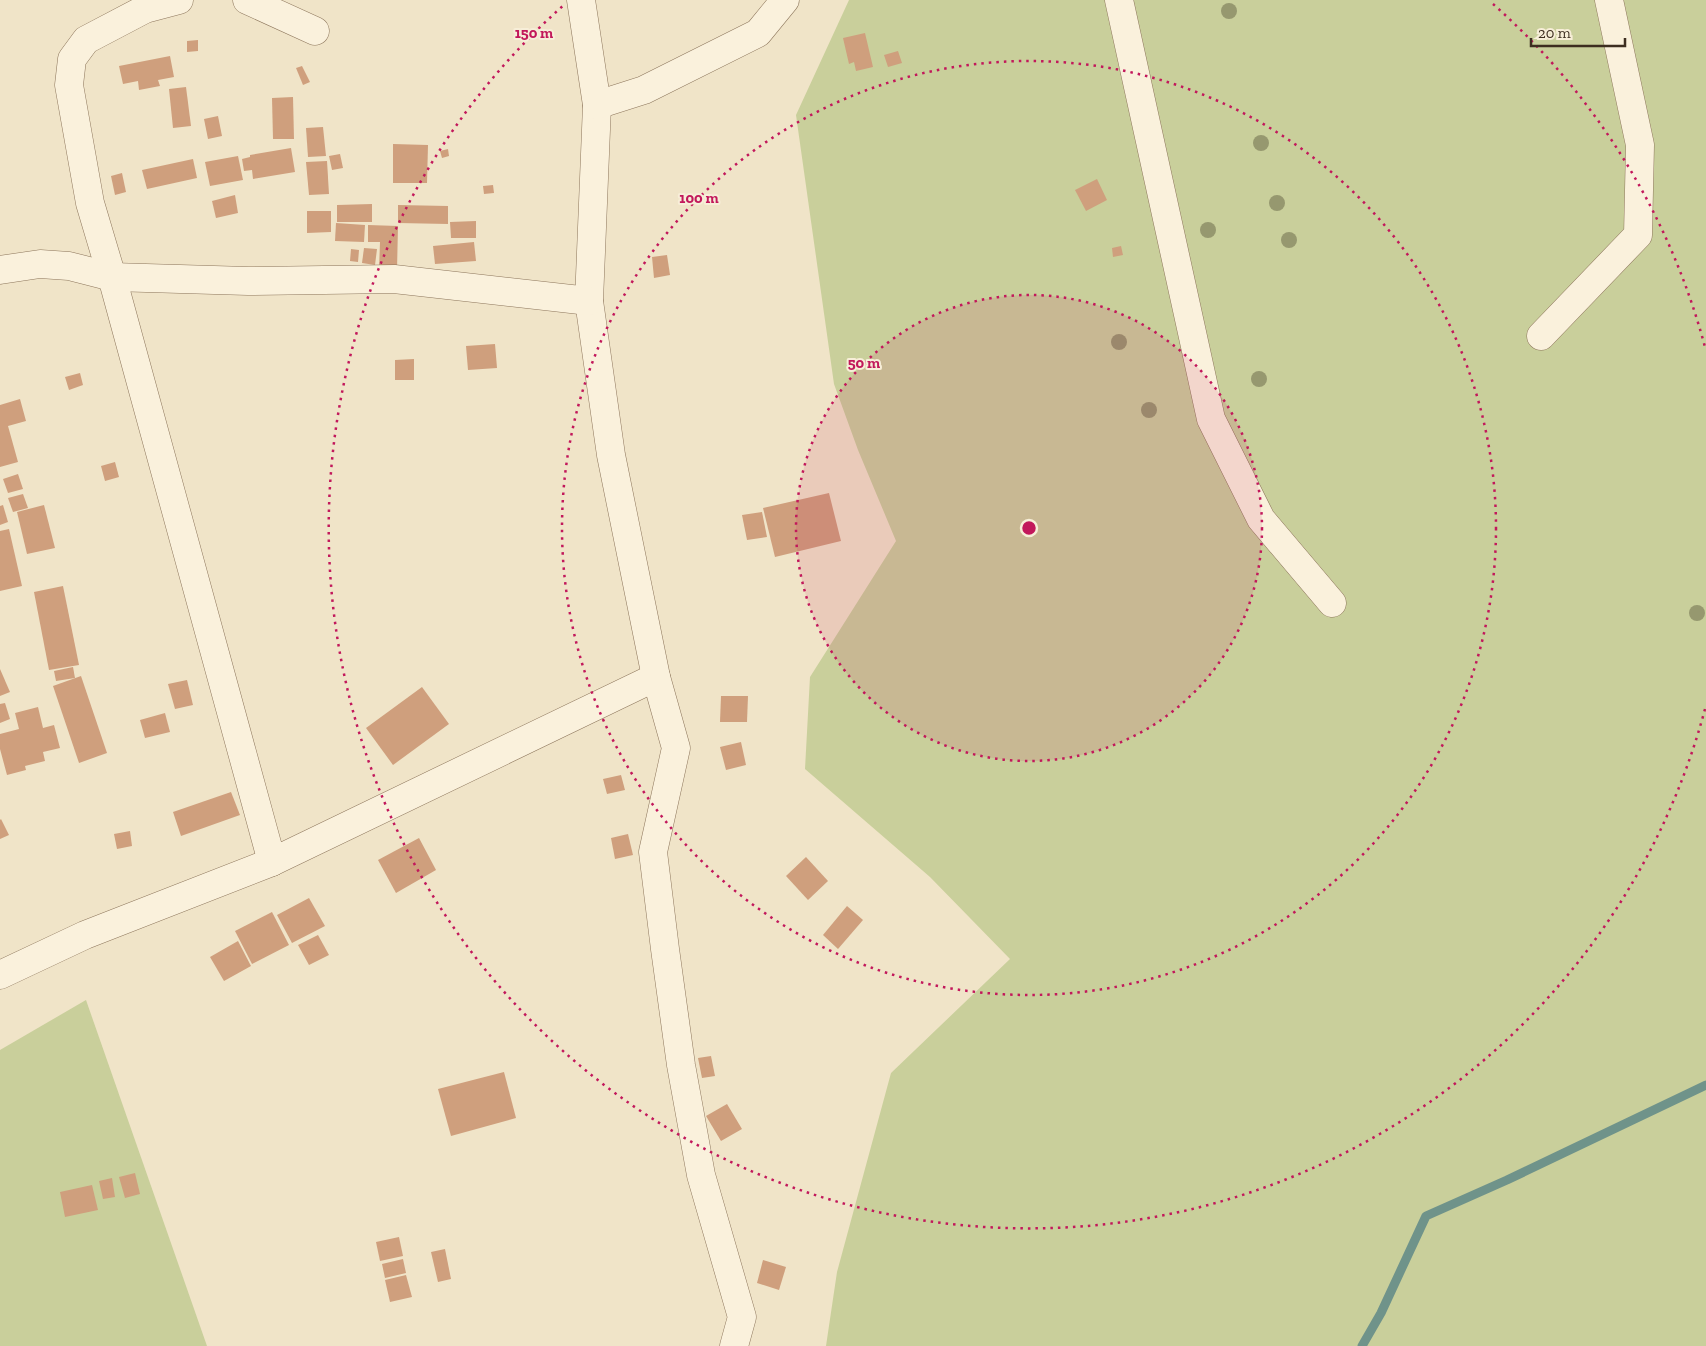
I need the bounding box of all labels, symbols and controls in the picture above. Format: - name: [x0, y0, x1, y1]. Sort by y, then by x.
- scale bar: [1531, 15, 1625, 47]
- text: 150 m: [515, 24, 553, 42]
- text: 20 m: [1538, 24, 1571, 42]
- text: 100 m: [679, 189, 719, 207]
- text: 50 m: [848, 354, 880, 372]
- centre of rings: [1020, 519, 1038, 537]

